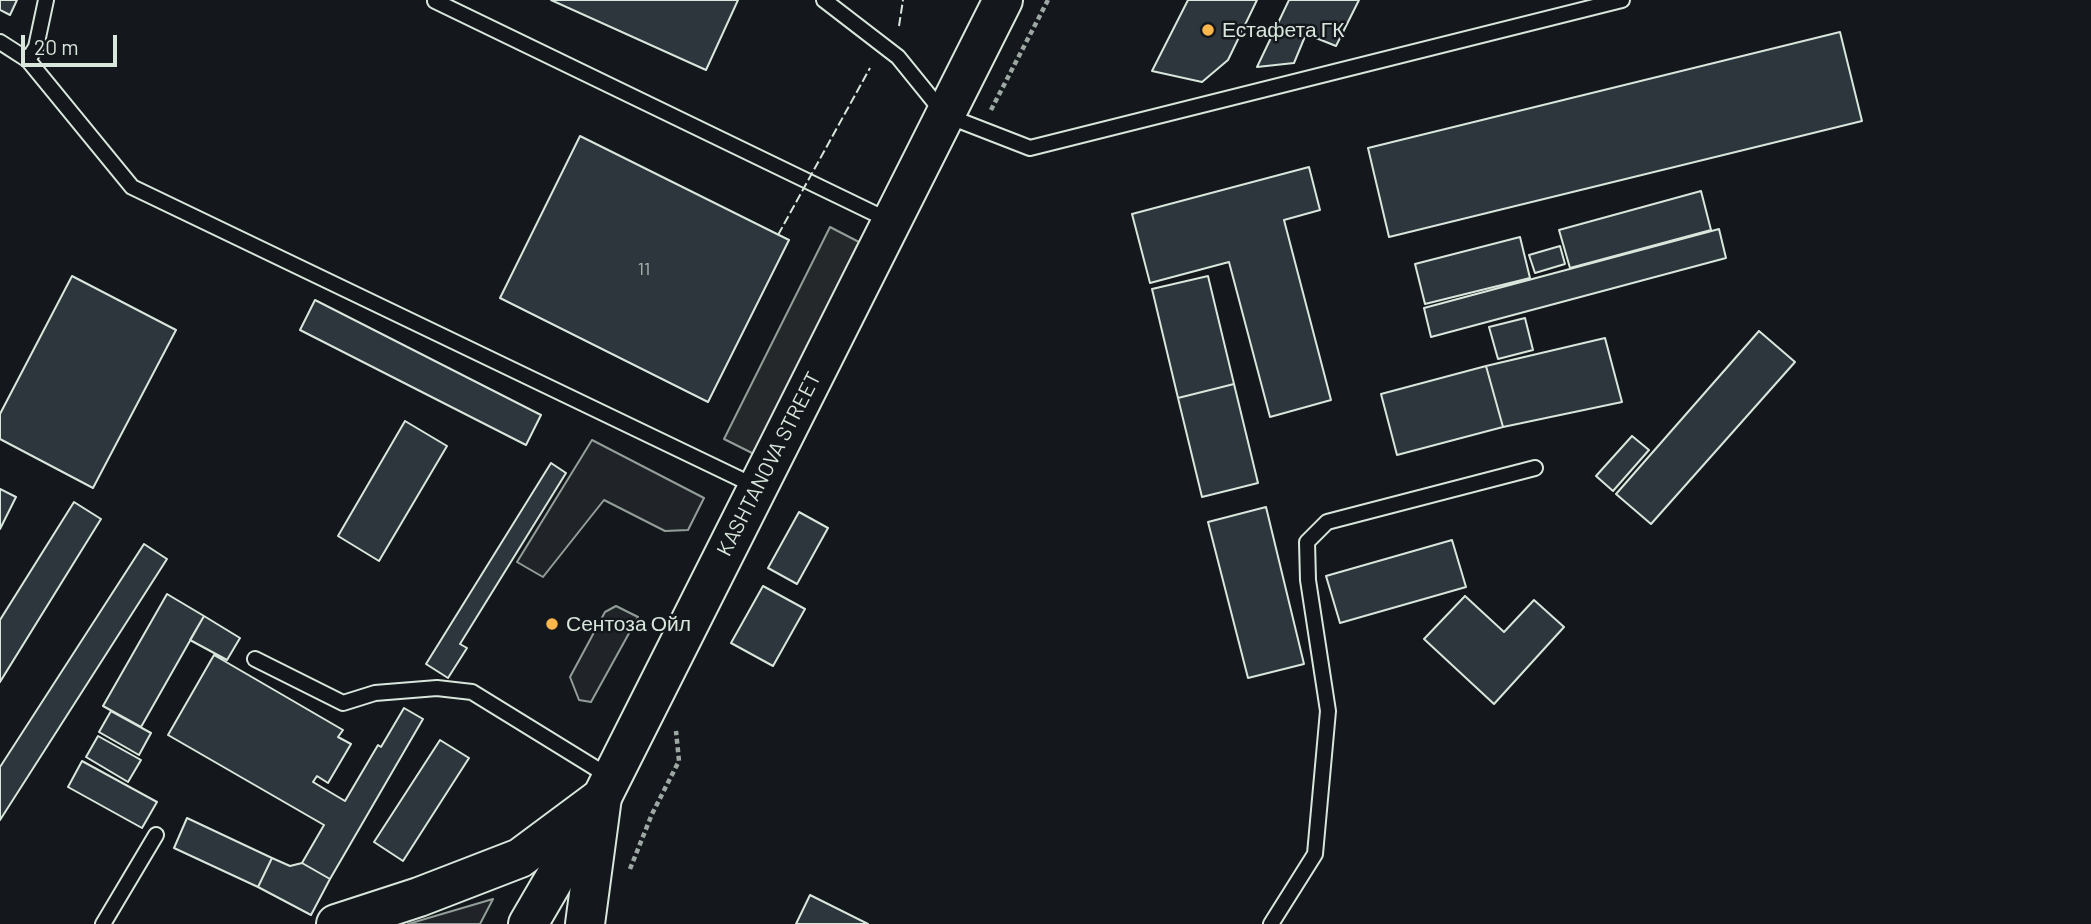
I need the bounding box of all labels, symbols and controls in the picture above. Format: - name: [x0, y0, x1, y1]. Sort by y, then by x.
- place label: Естафета ГК: [1222, 17, 1344, 43]
- scale bar: [24, 21, 121, 65]
- marker: Естафета ГК: [1200, 22, 1216, 38]
- text: 20 m: [34, 34, 79, 59]
- house number: 11: [638, 258, 650, 280]
- street label: KASHTANOVA STREET: [712, 368, 826, 560]
- place label: Сентоза Ойл: [566, 611, 691, 637]
- marker: Сентоза Ойл: [544, 616, 560, 632]

